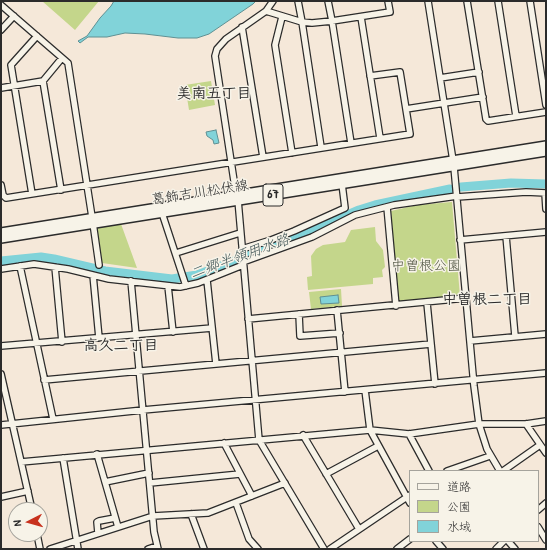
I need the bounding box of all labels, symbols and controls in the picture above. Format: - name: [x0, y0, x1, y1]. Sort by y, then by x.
- district label: 美南五丁目: [177, 85, 251, 103]
- street label: 葛飾吉川松伏線: [150, 177, 250, 209]
- road number: 67: [263, 184, 283, 206]
- water label: 二郷半領用水路: [188, 231, 292, 283]
- park label: 中曽根公園: [391, 258, 461, 274]
- district label: 中曽根二丁目: [442, 291, 532, 309]
- district label: 高久二丁目: [84, 337, 158, 355]
- legend: [409, 470, 539, 542]
- text: 道路: [447, 478, 471, 495]
- text: 公園: [447, 498, 471, 515]
- north arrow: [8, 502, 48, 542]
- text: 水域: [447, 518, 471, 535]
- text: N: [10, 520, 24, 527]

